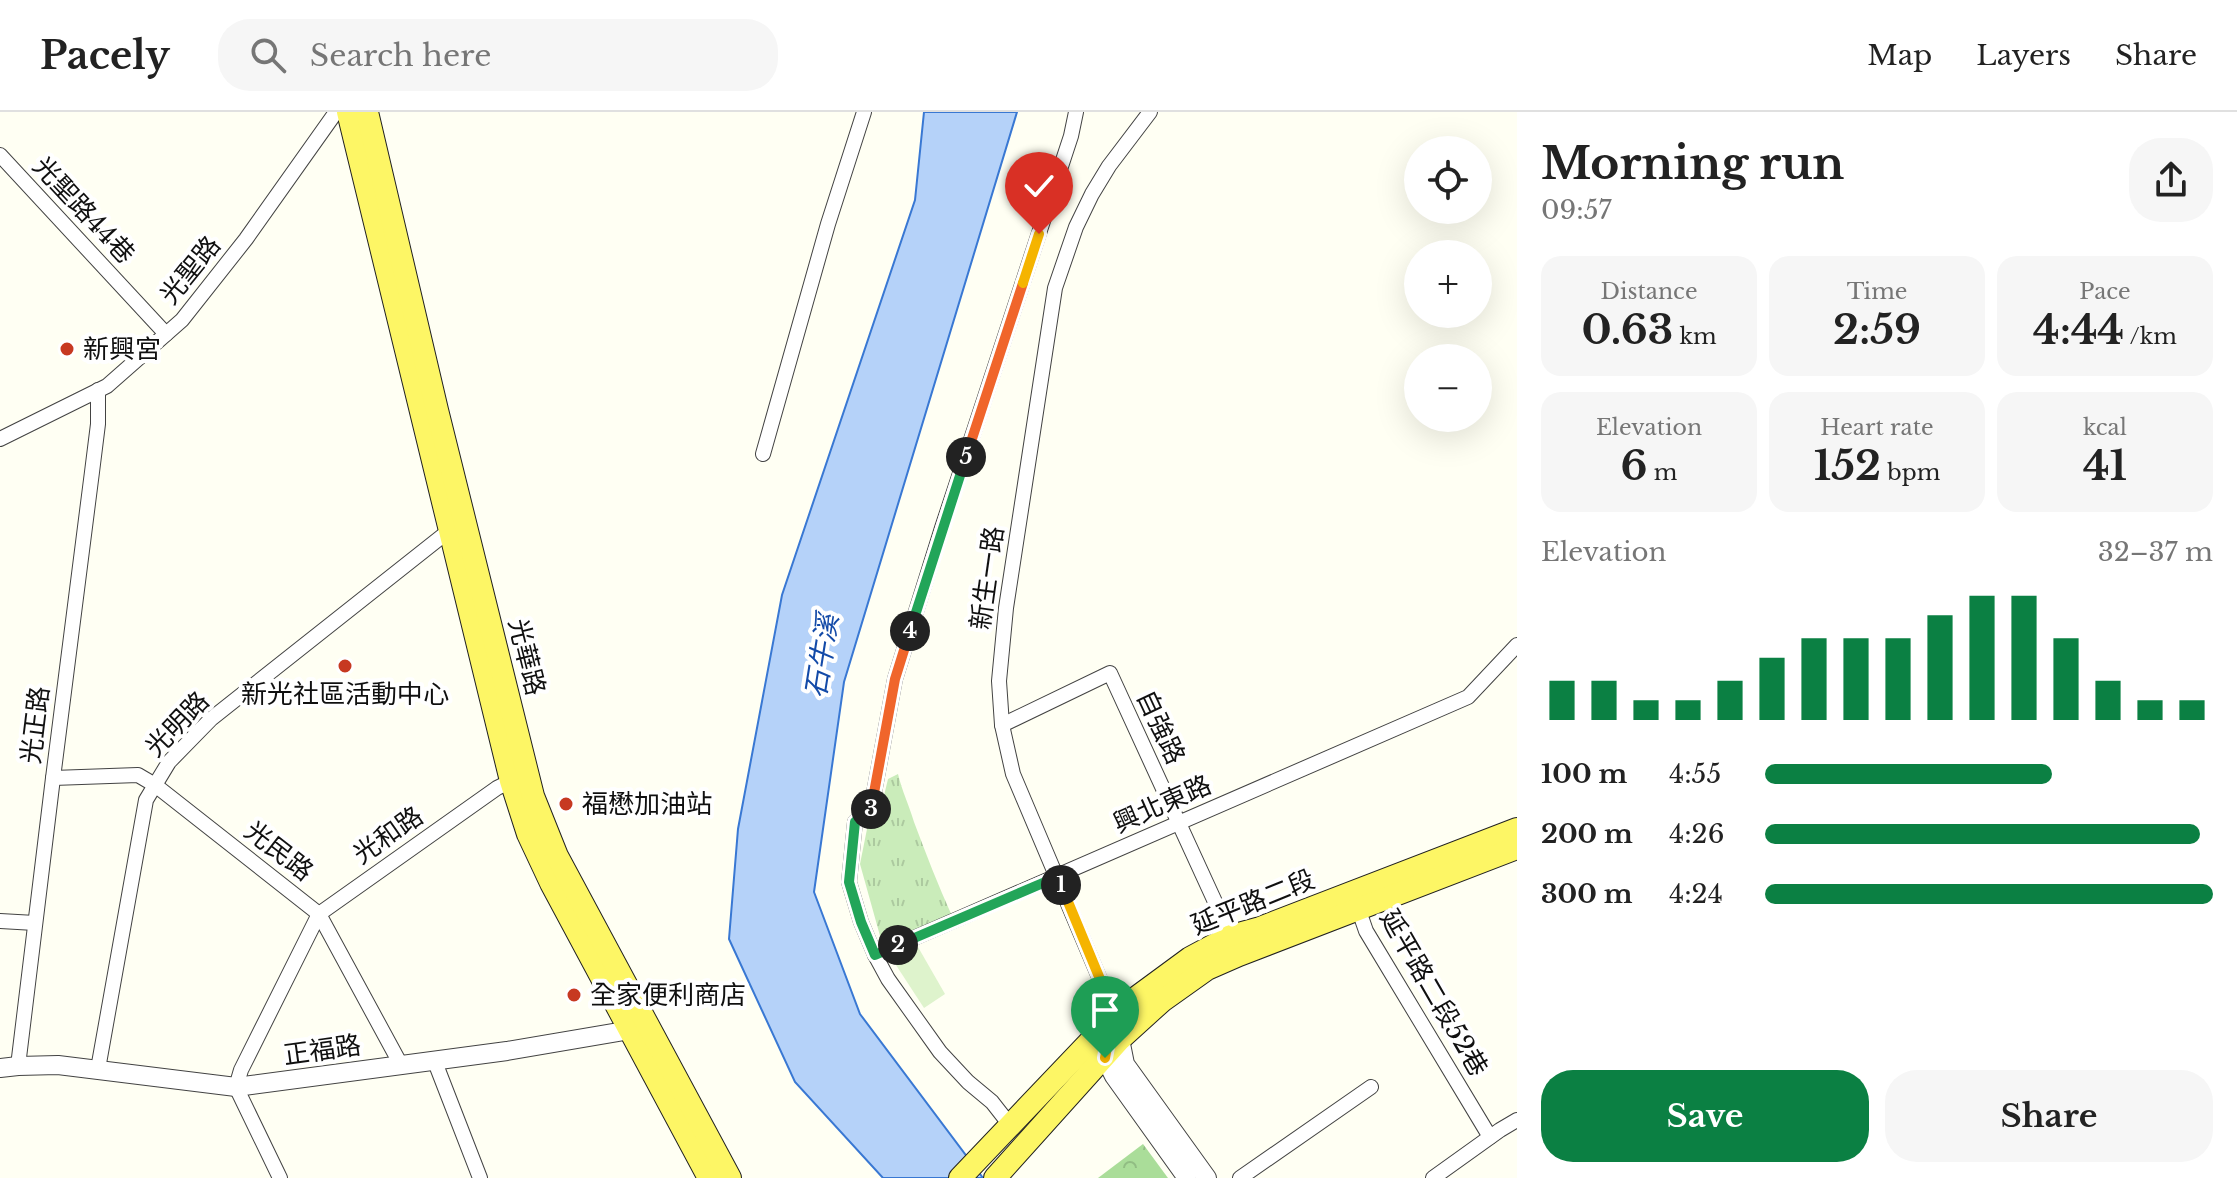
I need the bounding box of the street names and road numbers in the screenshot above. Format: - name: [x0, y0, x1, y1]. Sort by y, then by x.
- street label: 光聖路44巷: [26, 150, 142, 270]
- street label: 光聖路: [153, 230, 227, 310]
- street label: 新生一路: [964, 524, 1010, 632]
- street label: 光華路: [502, 615, 552, 699]
- street label: 光正路: [14, 684, 56, 766]
- street label: 光明路: [138, 685, 216, 763]
- street label: 自強路: [1130, 685, 1192, 769]
- street label: 興北東路: [1108, 768, 1216, 840]
- street label: 光和路: [347, 800, 429, 870]
- street label: 光民路: [238, 814, 320, 888]
- street label: 延平路二段: [1187, 863, 1319, 941]
- street label: 延平路二段52巷: [1373, 904, 1495, 1082]
- street label: 正福路: [281, 1029, 363, 1071]

